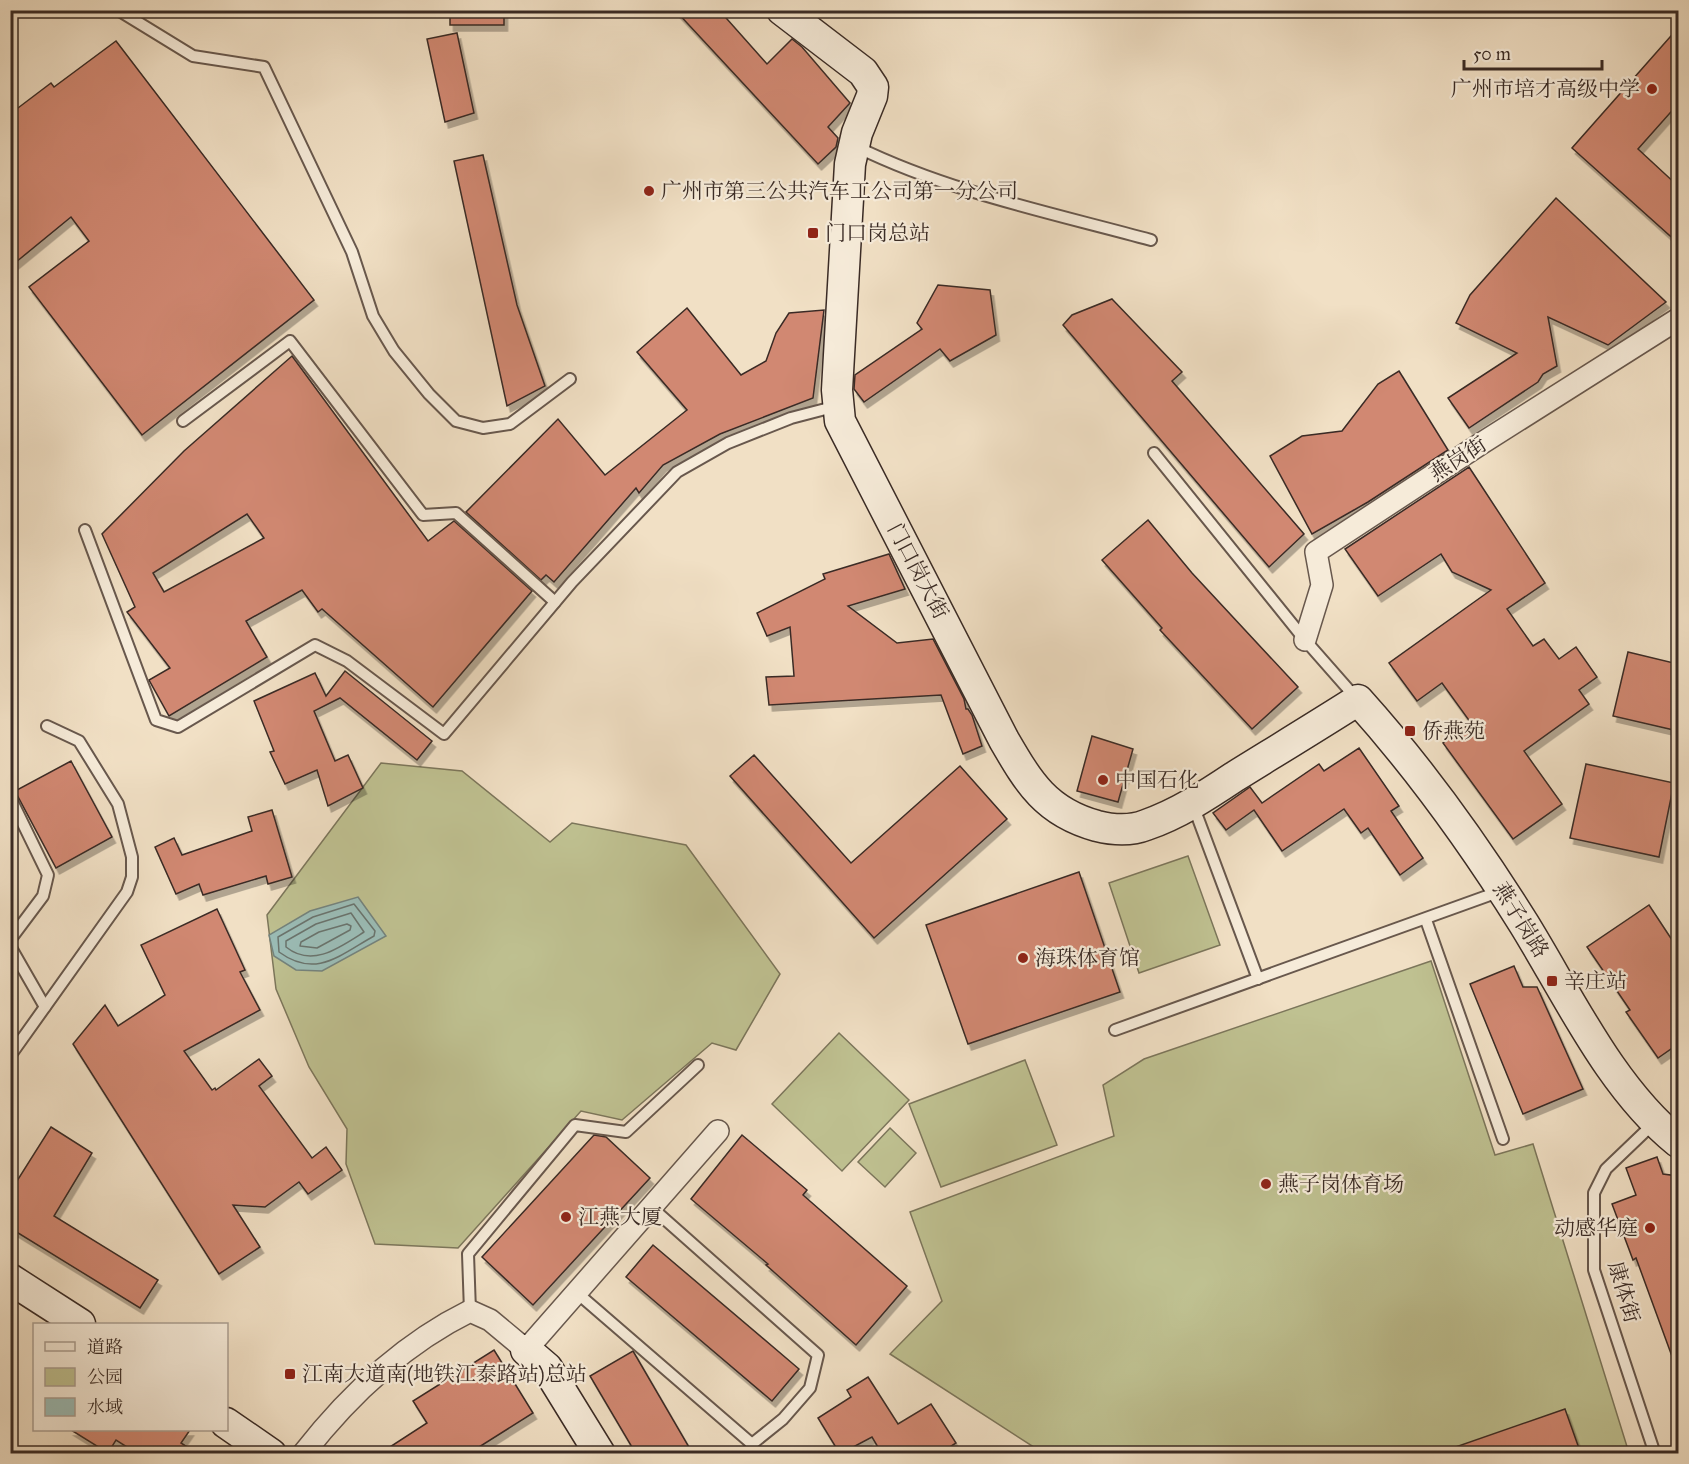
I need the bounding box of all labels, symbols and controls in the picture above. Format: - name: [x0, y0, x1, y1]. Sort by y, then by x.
- scale bar: [1464, 33, 1602, 71]
- text: 50 m: [1473, 43, 1511, 65]
- place label: 广州市培才高级中学: [1451, 76, 1640, 102]
- marker: 广州市培才高级中学: [1645, 82, 1659, 96]
- place label: 广州市第三公共汽车工公司第一分公司: [661, 178, 1018, 204]
- marker: 广州市第三公共汽车工公司第一分公司: [642, 184, 656, 198]
- place label: 门口岗总站: [825, 220, 930, 246]
- marker: 门口岗总站: [806, 226, 820, 240]
- street label: 燕岗街: [1425, 431, 1491, 487]
- street label: 门口岗大街: [882, 519, 954, 623]
- place label: 侨燕苑: [1422, 718, 1485, 744]
- marker: 侨燕苑: [1403, 724, 1417, 738]
- place label: 中国石化: [1115, 767, 1199, 793]
- marker: 中国石化: [1096, 773, 1110, 787]
- street label: 燕子岗路: [1488, 877, 1554, 963]
- place label: 海珠体育馆: [1035, 945, 1140, 971]
- marker: 海珠体育馆: [1016, 951, 1030, 965]
- place label: 辛庄站: [1564, 968, 1627, 994]
- marker: 辛庄站: [1545, 974, 1559, 988]
- place label: 燕子岗体育场: [1278, 1171, 1404, 1197]
- marker: 燕子岗体育场: [1259, 1177, 1273, 1191]
- place label: 江燕大厦: [578, 1204, 662, 1230]
- marker: 江燕大厦: [559, 1210, 573, 1224]
- place label: 动感华庭: [1554, 1215, 1638, 1241]
- marker: 动感华庭: [1643, 1221, 1657, 1235]
- street label: 康体街: [1603, 1258, 1645, 1326]
- legend: [33, 1323, 228, 1431]
- text: 道路: [87, 1336, 123, 1358]
- place label: 江南大道南(地铁江泰路站)总站: [302, 1361, 587, 1387]
- text: 公园: [87, 1366, 123, 1388]
- marker: 江南大道南(地铁江泰路站)总站: [283, 1367, 297, 1381]
- text: 水域: [87, 1396, 123, 1418]

